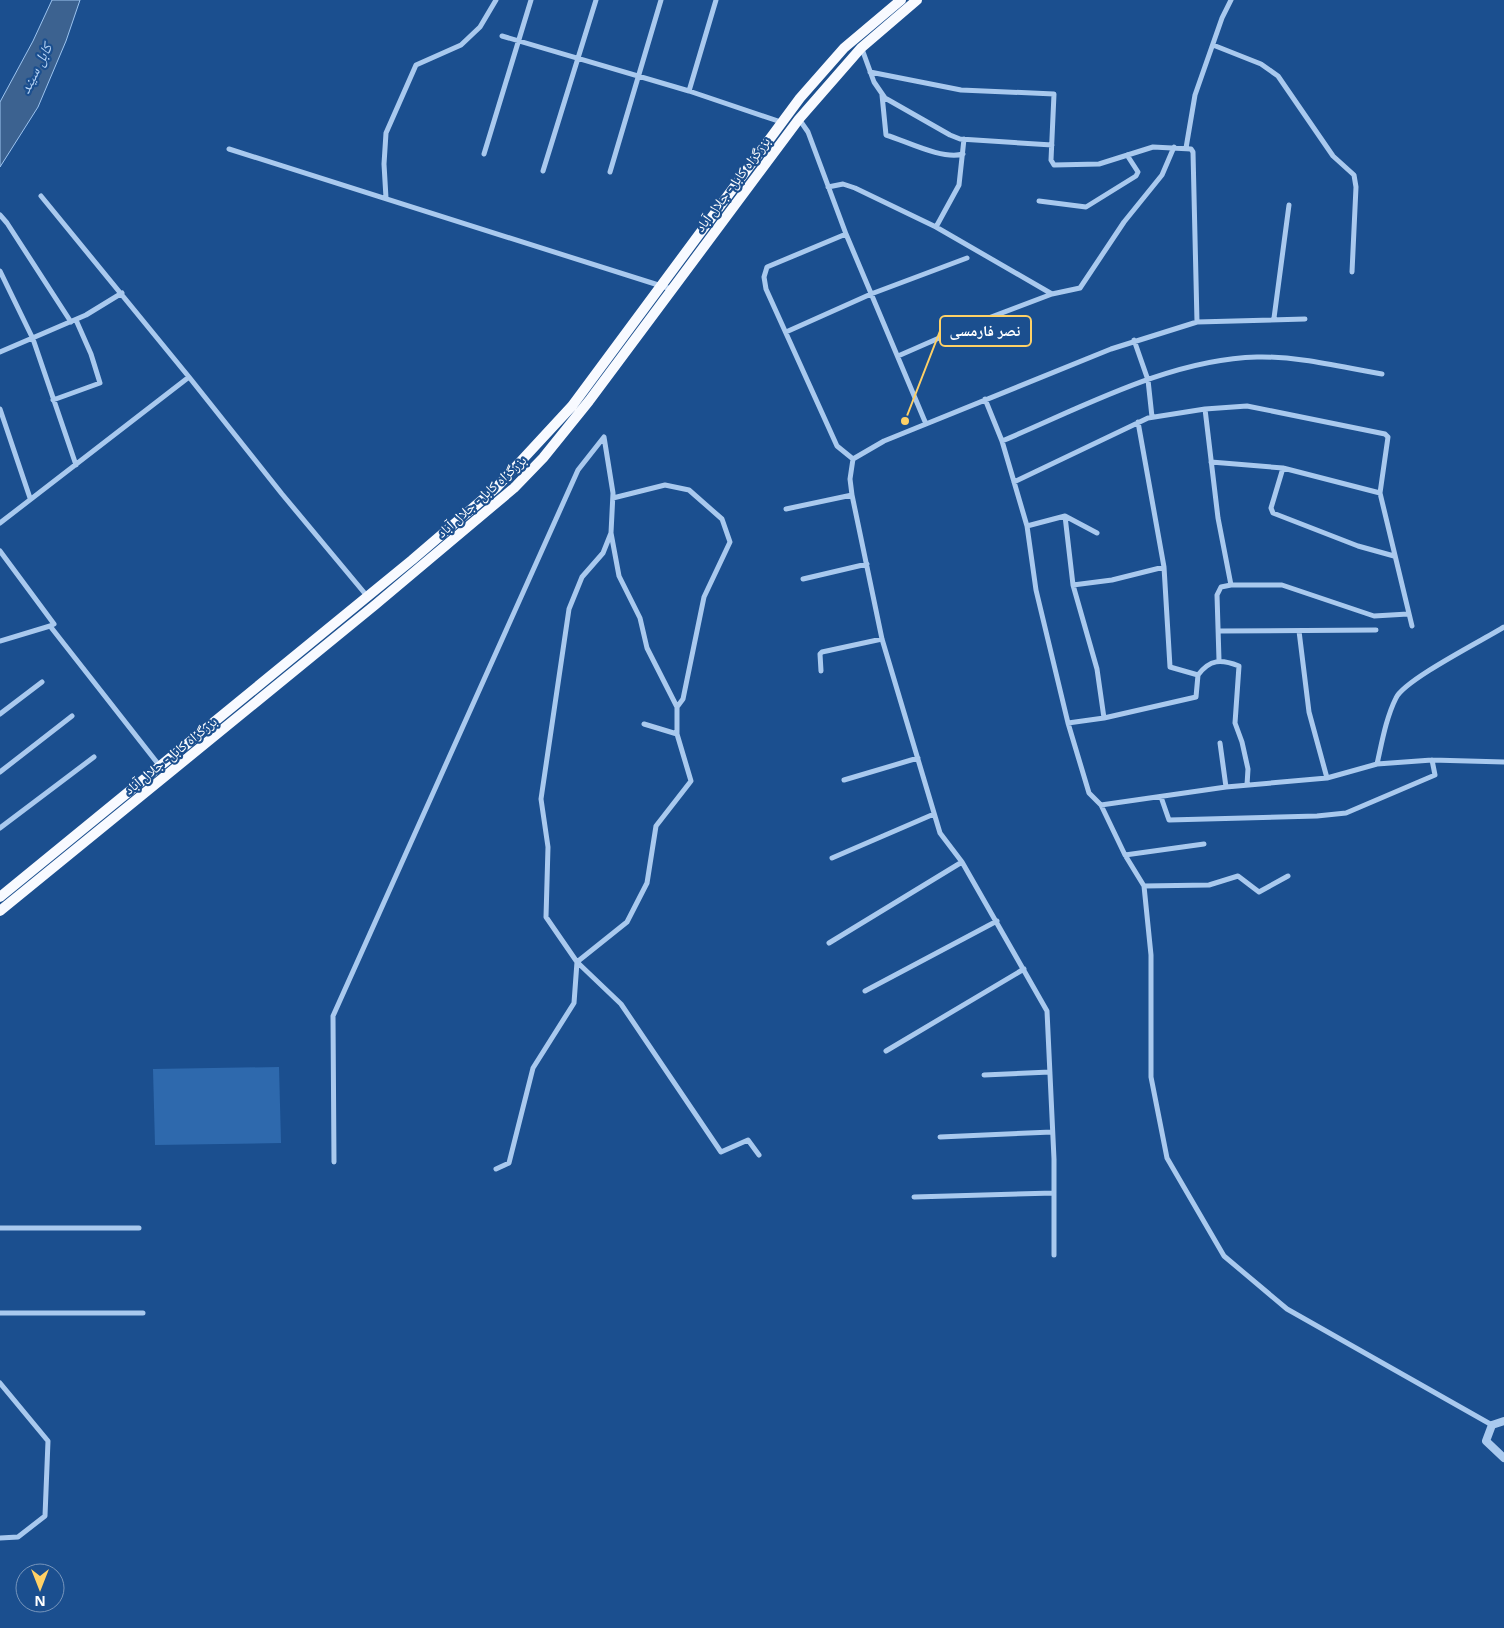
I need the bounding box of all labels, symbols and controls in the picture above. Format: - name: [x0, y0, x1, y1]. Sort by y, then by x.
- water label: کابل سيند: [14, 37, 57, 96]
- street label: بزرگراه کابل- جلال آباد: [690, 132, 774, 235]
- callout: نصر فارمسی: [940, 316, 1031, 346]
- text: نصر فارمسی: [950, 320, 1020, 340]
- street label: بزرگراه کابل- جلال آباد: [432, 450, 530, 541]
- street label: بزرگراه کابل- جلال آباد: [119, 711, 221, 798]
- north arrow: [15, 1563, 65, 1613]
- text: N: [34, 1592, 46, 1611]

